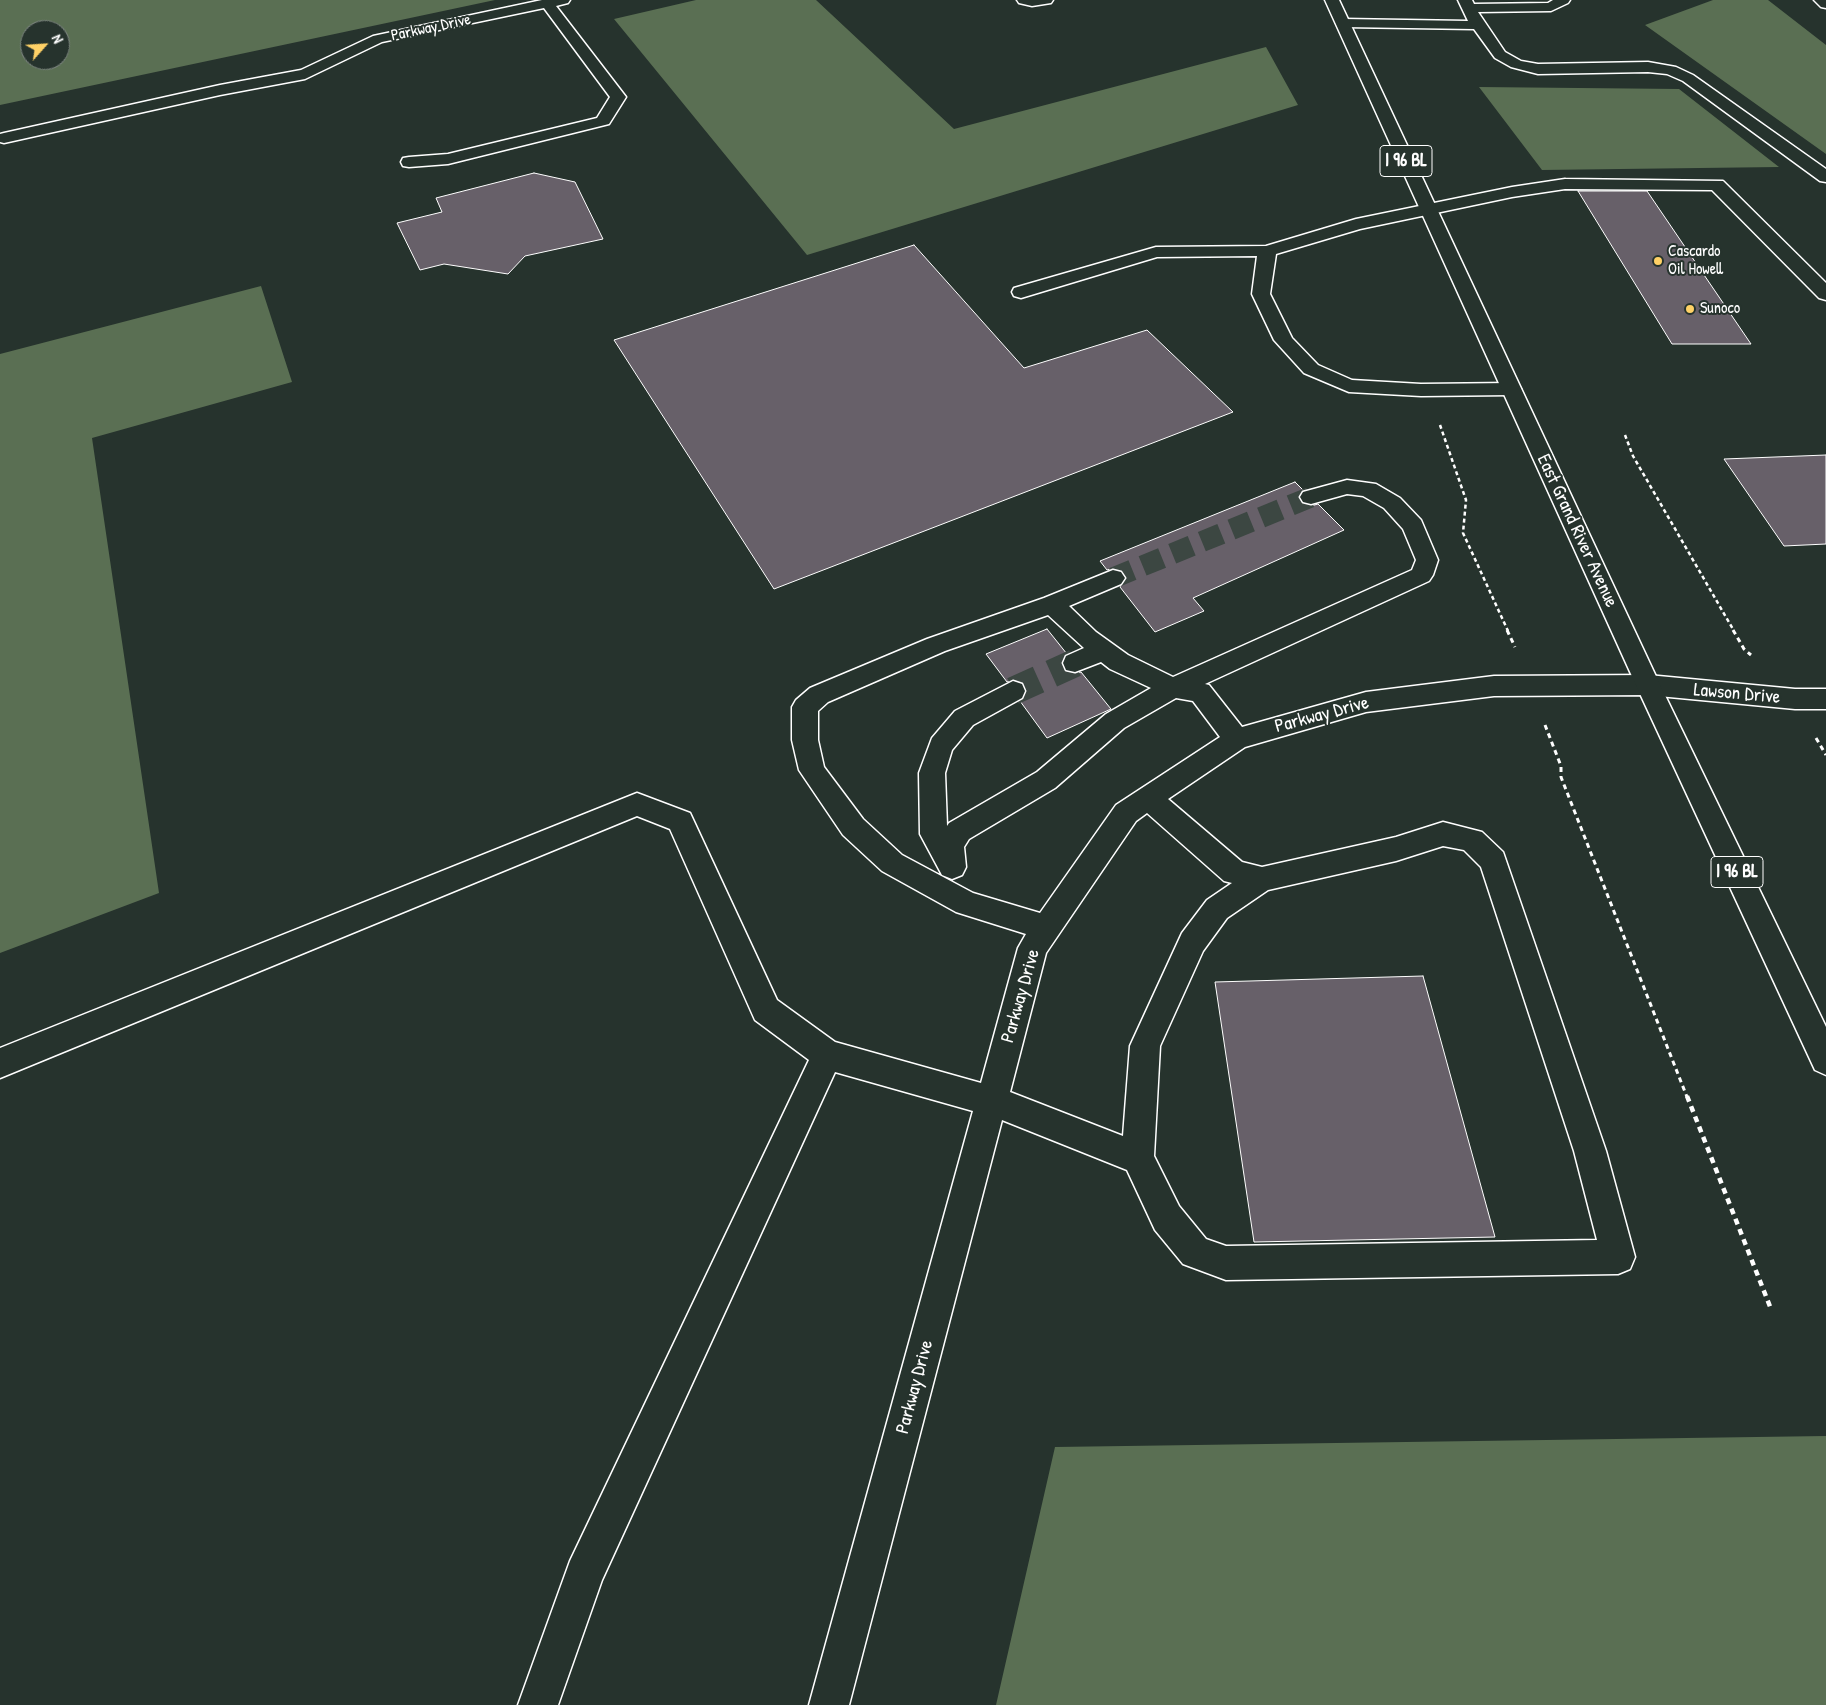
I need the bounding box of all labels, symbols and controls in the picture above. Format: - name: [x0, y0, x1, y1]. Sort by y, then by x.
- street label: Parkway Drive: [389, 10, 473, 46]
- north arrow: [20, 20, 70, 70]
- text: N: [48, 31, 68, 46]
- road number: I 96 BL: [1380, 146, 1432, 177]
- place label: Cascardo Oil Howell: [1668, 242, 1723, 280]
- marker: Cascardo Oil Howell: [1652, 255, 1664, 267]
- place label: Sunoco: [1700, 299, 1740, 319]
- marker: Sunoco: [1684, 303, 1696, 315]
- street label: East Grand River Avenue: [1532, 451, 1622, 611]
- street label: Lawson Drive: [1693, 679, 1781, 709]
- street label: Parkway Drive: [1273, 692, 1371, 738]
- road number: I 96 BL: [1711, 856, 1763, 888]
- street label: Parkway Drive: [997, 947, 1045, 1045]
- street label: Parkway Drive: [892, 1338, 938, 1436]

